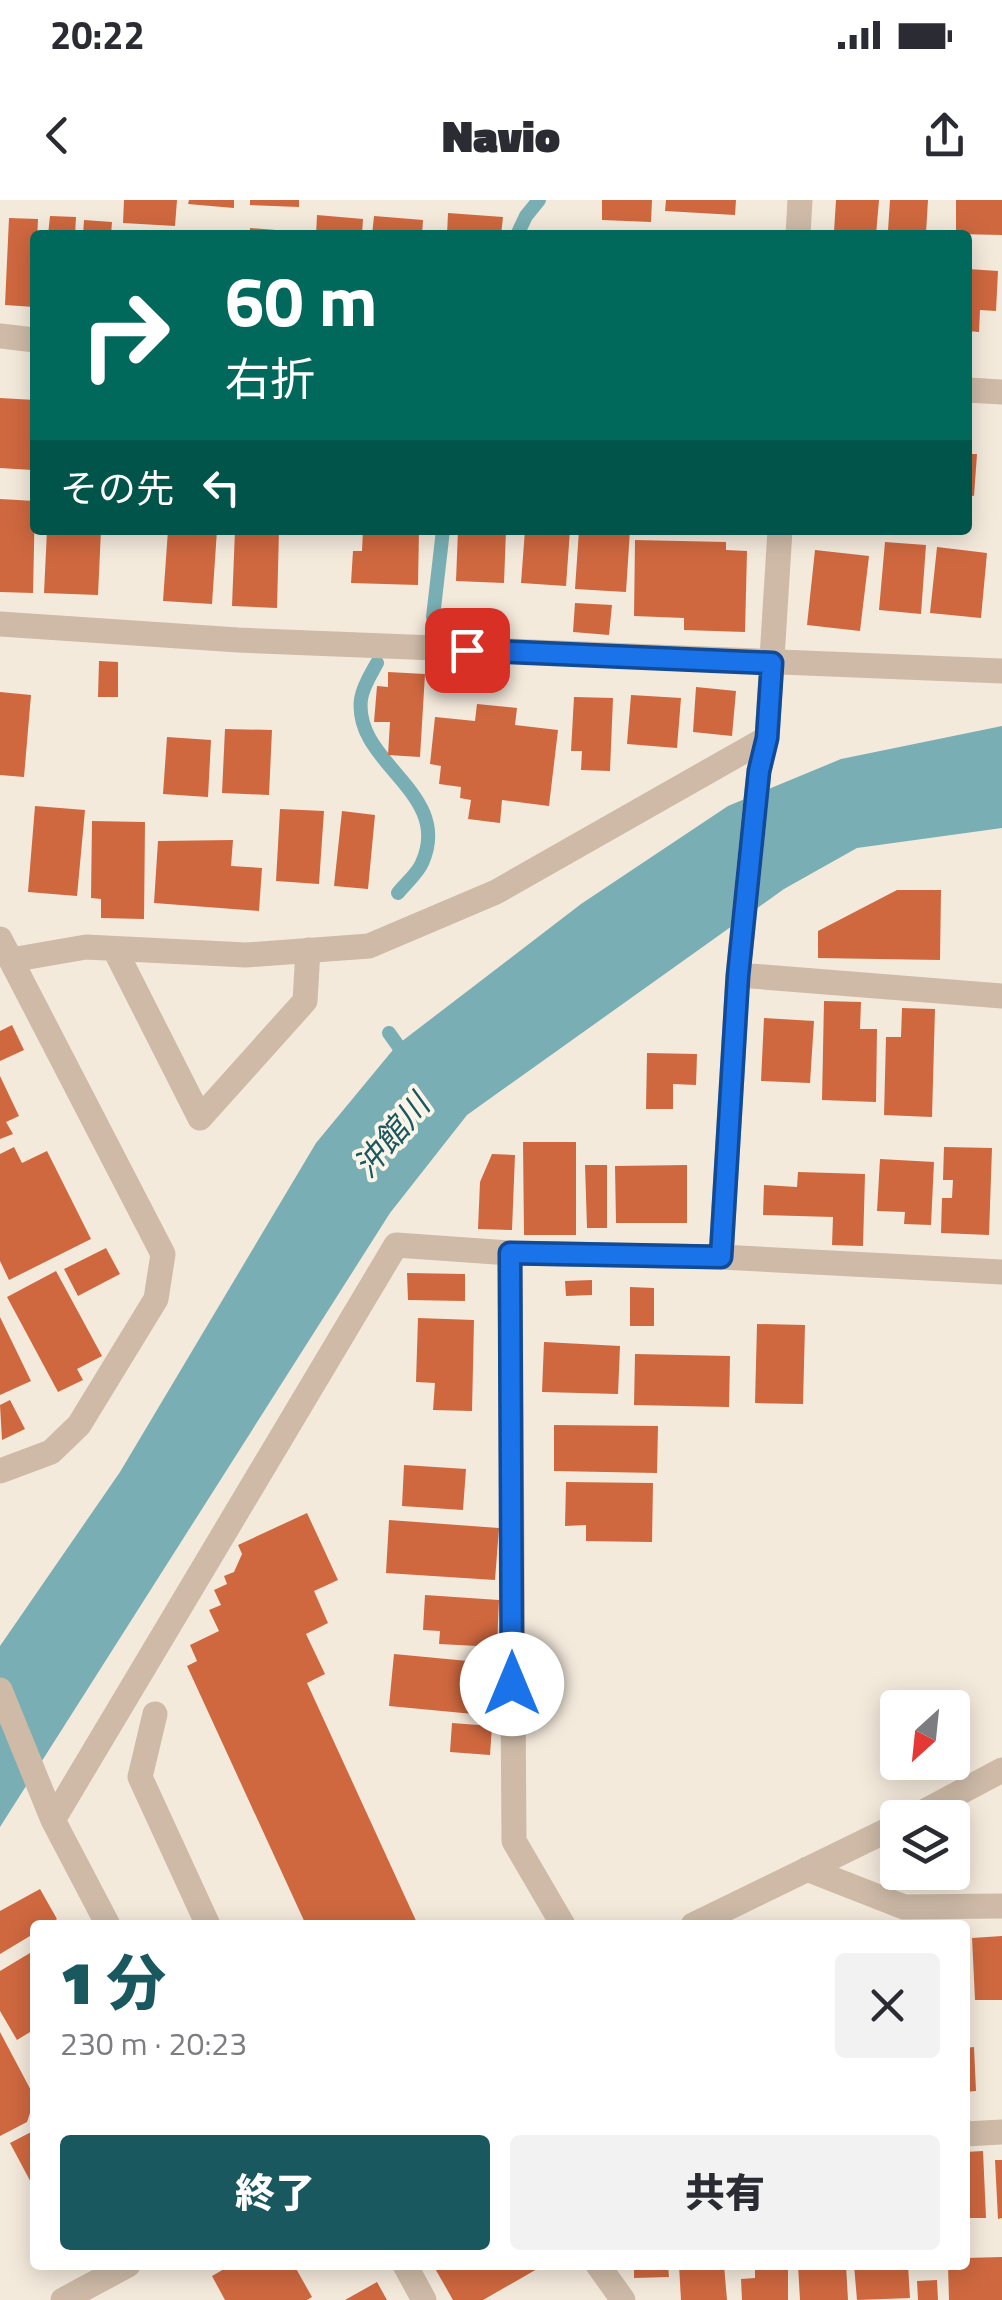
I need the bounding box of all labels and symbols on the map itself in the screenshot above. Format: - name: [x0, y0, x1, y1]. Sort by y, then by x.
- pin: [425, 608, 510, 693]
- water label: 沖館川: [342, 1081, 442, 1187]
- position arrow: [460, 1632, 564, 1736]
- north arrow: [880, 1690, 970, 1780]

